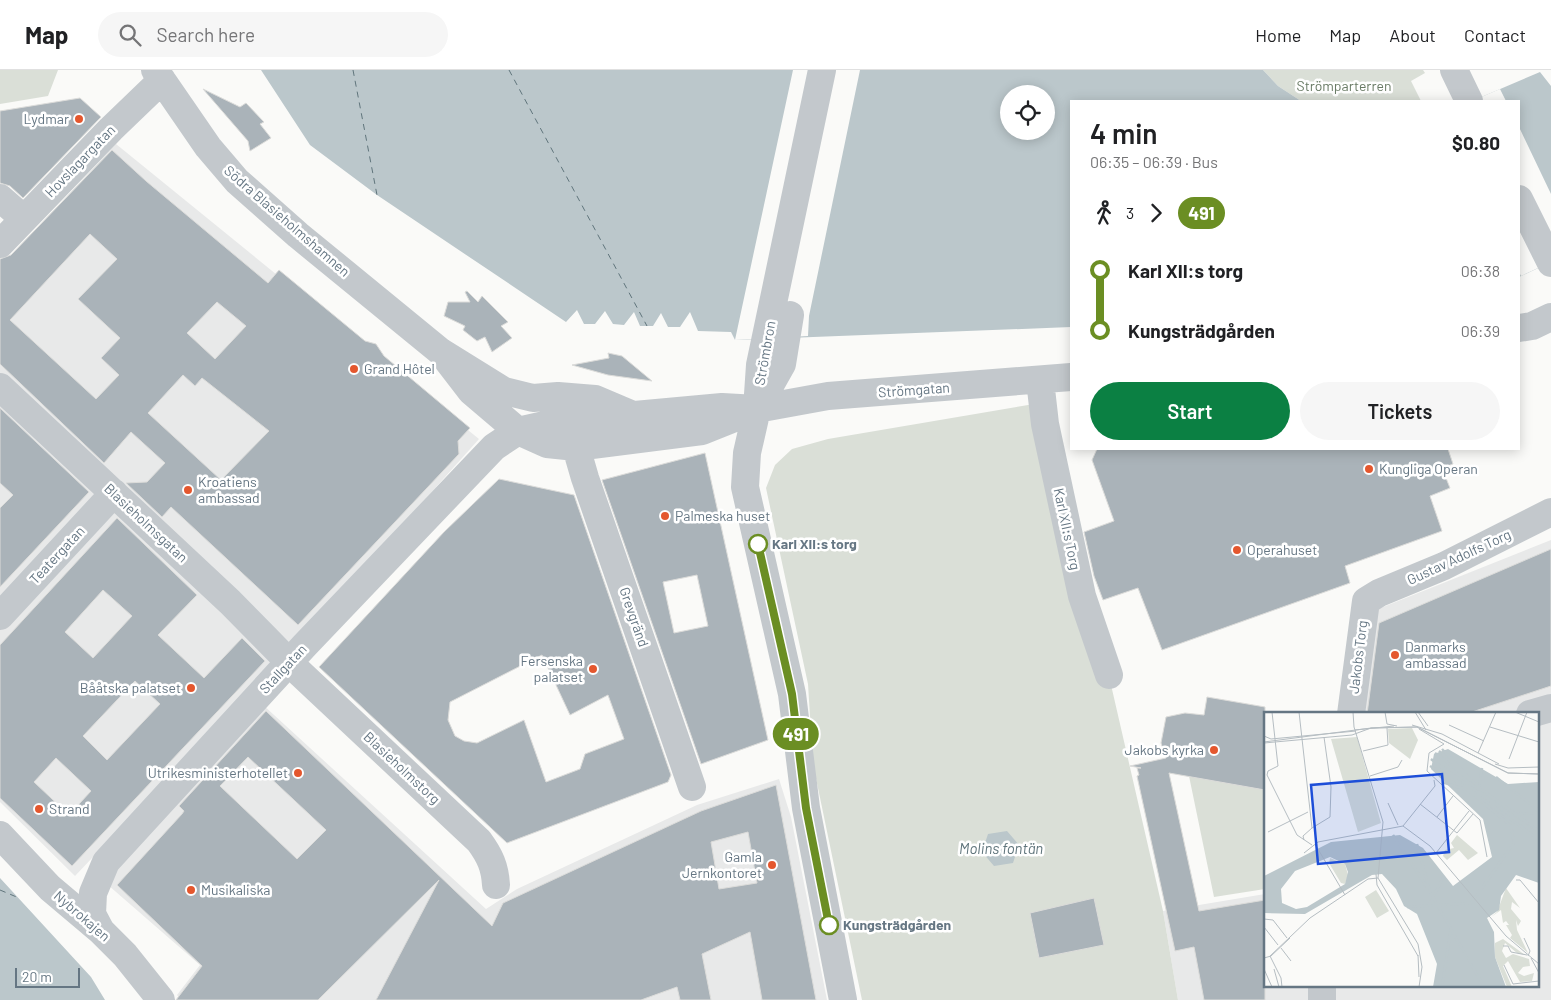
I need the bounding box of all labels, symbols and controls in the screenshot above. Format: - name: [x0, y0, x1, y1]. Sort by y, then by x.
- search box: [98, 12, 448, 57]
- text: Map: [25, 20, 68, 49]
- icon: search: [116, 21, 144, 49]
- text: Search here: [156, 23, 255, 46]
- text: Home: [1255, 24, 1301, 46]
- text: Map: [1329, 24, 1361, 46]
- text: About: [1389, 24, 1436, 46]
- text: Contact: [1464, 24, 1526, 46]
- park label: Strömparterren: [1296, 77, 1392, 94]
- map controls: [1000, 85, 1055, 140]
- button: locate: [1000, 85, 1055, 140]
- place label: Lydmar: [24, 110, 69, 127]
- marker: Lydmar: [73, 113, 85, 125]
- text: 4 min: [1090, 116, 1158, 150]
- street label: Hovslagargatan: [41, 121, 118, 200]
- text: $0.80: [1452, 131, 1500, 154]
- text: 06:35 – 06:39 · Bus: [1090, 152, 1218, 171]
- street label: Södra Blasieholmshamnen: [221, 162, 354, 280]
- icon: walk: [1090, 199, 1118, 227]
- icon: forward: [1142, 199, 1170, 227]
- text: 491: [1188, 202, 1215, 224]
- text: 3: [1126, 203, 1134, 222]
- text: Karl XII:s torg: [1128, 259, 1243, 282]
- text: 06:38: [1461, 261, 1500, 280]
- street label: Strömbron: [750, 319, 779, 387]
- text: Kungsträdgården: [1128, 319, 1275, 342]
- text: 06:39: [1461, 321, 1500, 340]
- place label: Grand Hôtel: [364, 360, 435, 377]
- marker: Grand Hôtel: [348, 363, 360, 375]
- street label: Strömgatan: [878, 379, 950, 400]
- button: Start: [1090, 382, 1290, 440]
- button: Tickets: [1300, 382, 1500, 440]
- place label: Kungliga Operan: [1379, 460, 1478, 477]
- marker: Kungliga Operan: [1363, 463, 1375, 475]
- place label: Kroatiens ambassad: [198, 473, 260, 506]
- street label: Blasieholmsgatan: [101, 480, 192, 566]
- marker: Kroatiens ambassad: [182, 484, 194, 496]
- street label: Karl XII:s Torg: [1050, 486, 1084, 572]
- place label: Palmeska huset: [675, 507, 770, 524]
- marker: Palmeska huset: [659, 510, 671, 522]
- street label: Teatergatan: [25, 522, 88, 587]
- street label: Gustav Adolfs Torg: [1404, 525, 1513, 588]
- marker: Karl XII:s torg: [748, 534, 768, 554]
- place label: Karl XII:s torg: [772, 535, 857, 552]
- place label: Operahuset: [1247, 541, 1317, 558]
- marker: Operahuset: [1231, 544, 1243, 556]
- street label: Grevgränd: [616, 585, 653, 649]
- street label: Jakobs Torg: [1345, 619, 1370, 695]
- place label: Danmarks ambassad: [1405, 638, 1467, 671]
- street label: Stallgatan: [256, 640, 310, 697]
- marker: Danmarks ambassad: [1389, 649, 1401, 661]
- place label: Fersenska palatset: [521, 652, 583, 685]
- marker: Fersenska palatset: [587, 663, 599, 675]
- place label: Bååtska palatset: [80, 679, 181, 696]
- marker: Bååtska palatset: [185, 682, 197, 694]
- inset map: [1264, 712, 1538, 988]
- line badge: 491: [767, 718, 825, 750]
- text: 491: [783, 723, 809, 745]
- street label: Blasieholmstorg: [361, 728, 444, 807]
- place label: Jakobs kyrka: [1125, 741, 1204, 758]
- marker: Jakobs kyrka: [1208, 744, 1220, 756]
- place label: Utrikesministerhotellet: [148, 764, 288, 781]
- marker: Utrikesministerhotellet: [292, 767, 304, 779]
- place label: Strand: [49, 800, 90, 817]
- marker: Strand: [33, 803, 45, 815]
- water label: Molins fontän: [959, 839, 1043, 857]
- place label: Gamla Jernkontoret: [682, 848, 762, 881]
- marker: Gamla Jernkontoret: [766, 859, 778, 871]
- place label: Musikaliska: [201, 881, 270, 898]
- marker: Musikaliska: [185, 884, 197, 896]
- street label: Nybrokajen: [51, 887, 114, 945]
- marker: Kungsträdgården: [819, 915, 839, 935]
- place label: Kungsträdgården: [843, 916, 951, 933]
- scale bar: [15, 965, 80, 988]
- text: 20 m: [22, 968, 52, 985]

